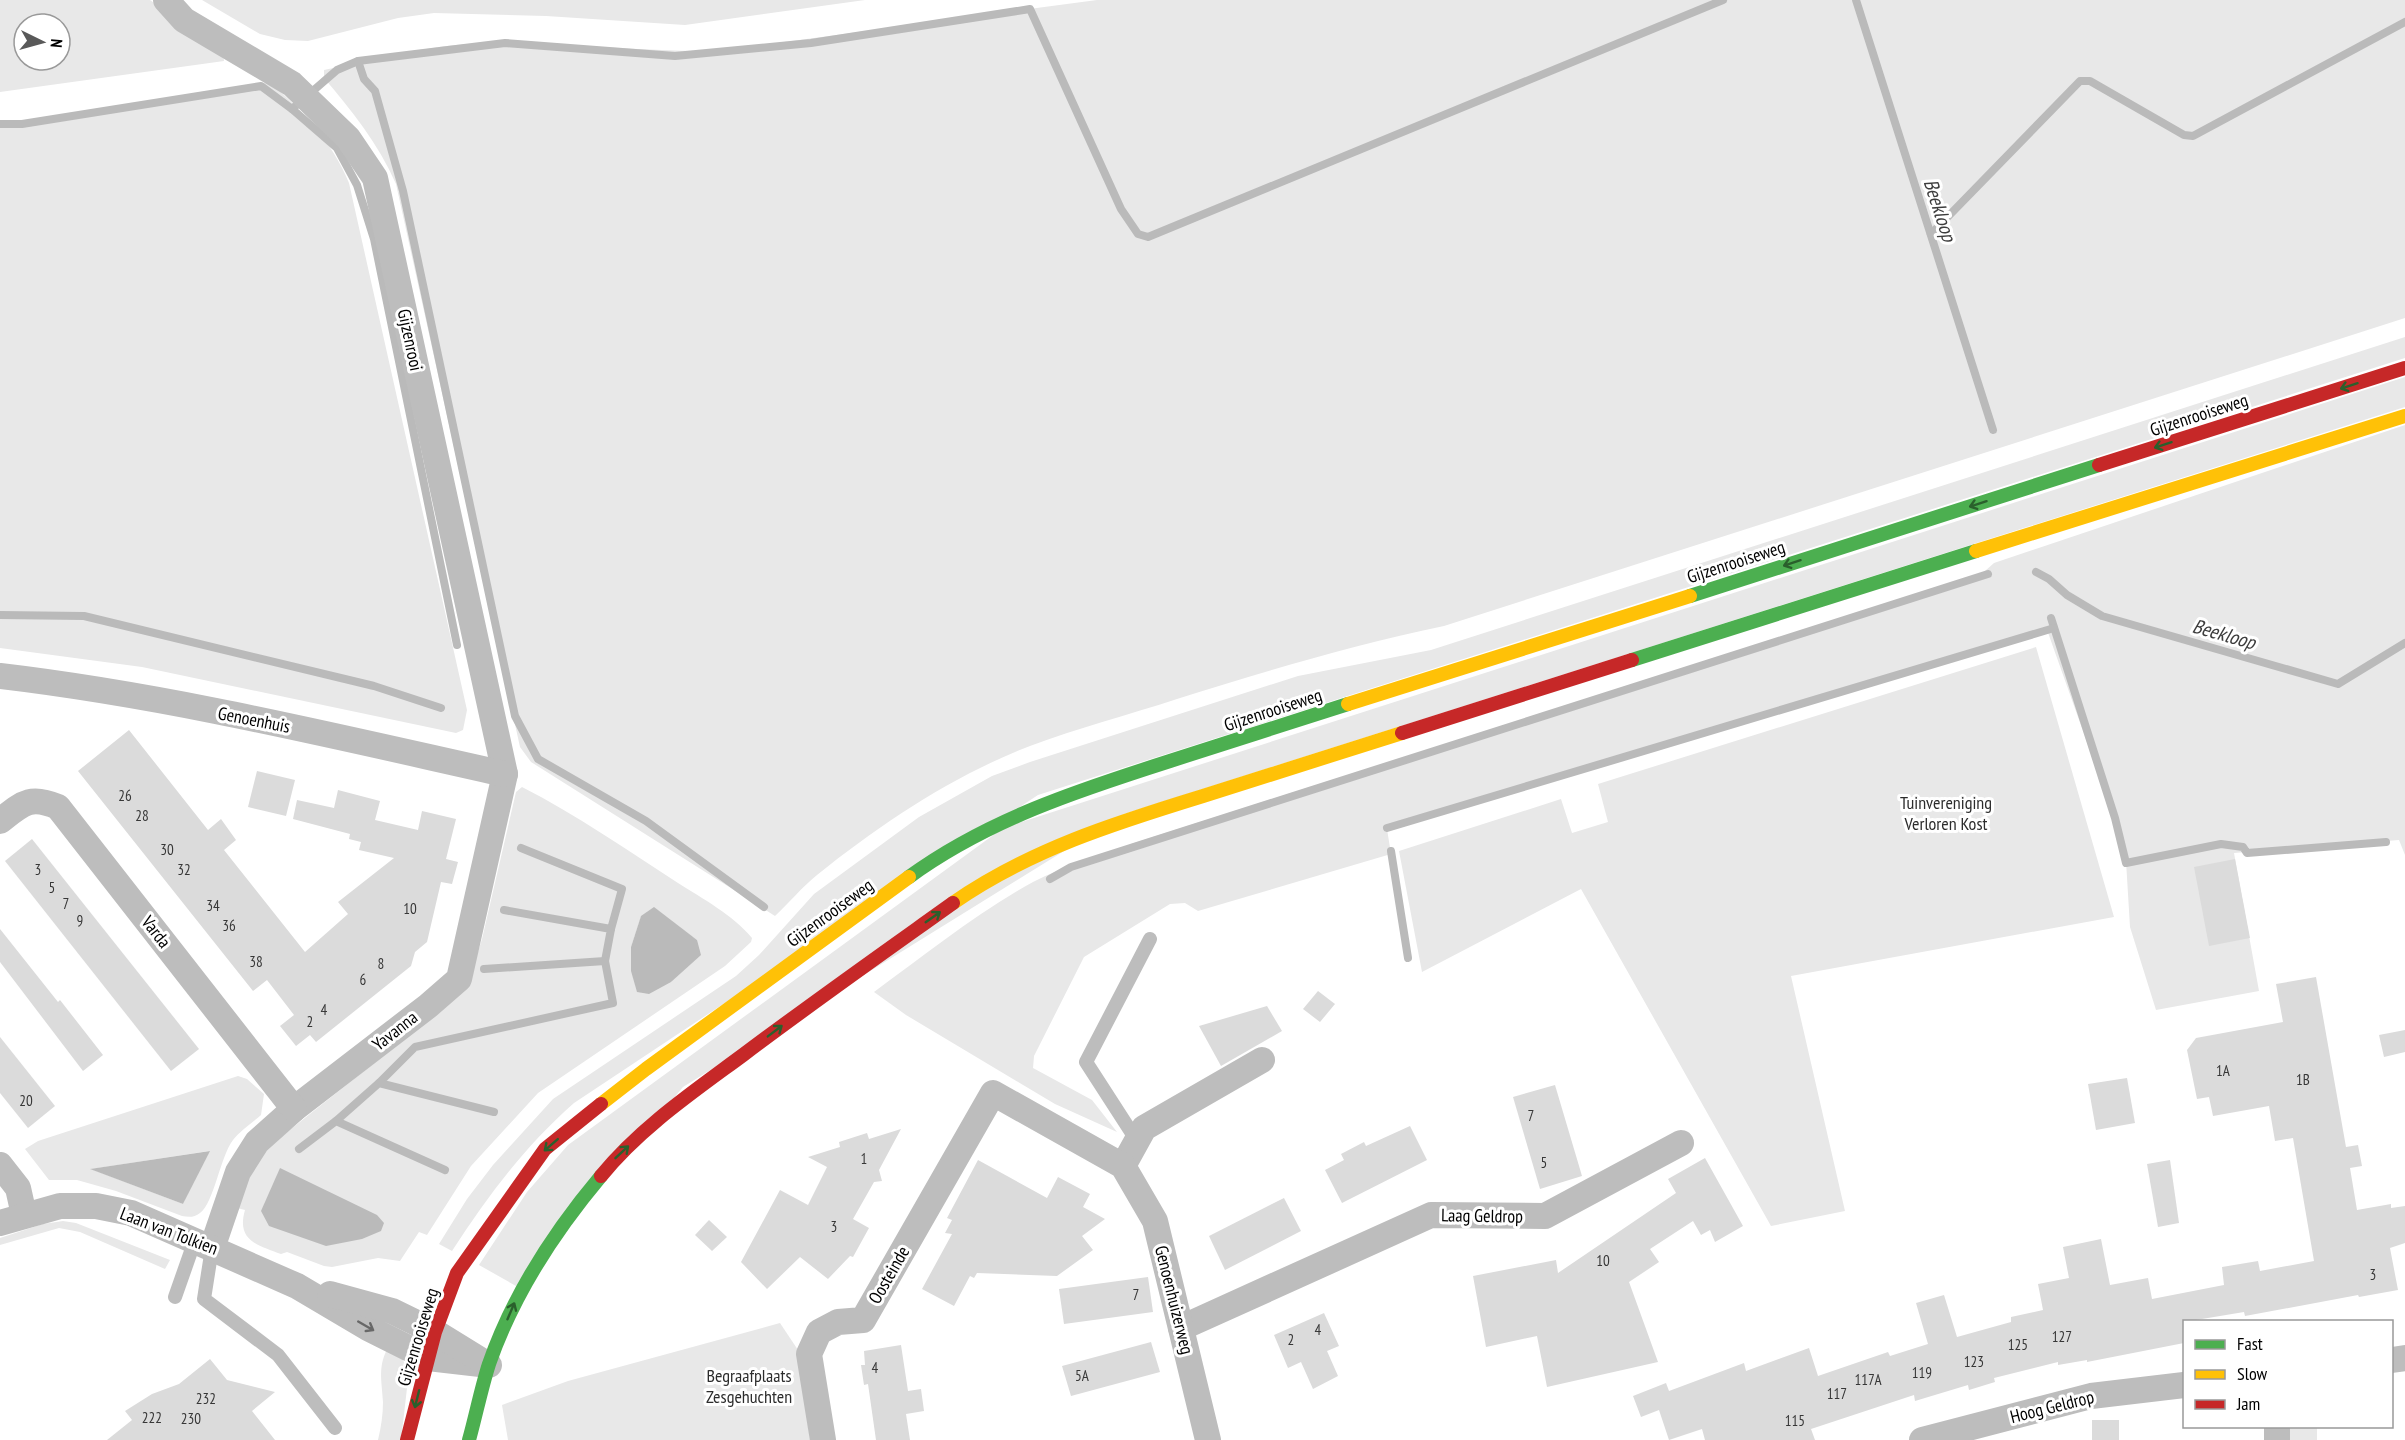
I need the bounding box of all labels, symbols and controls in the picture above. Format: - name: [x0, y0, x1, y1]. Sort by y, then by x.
- north arrow: [12, 12, 72, 72]
- text: N: [47, 38, 67, 48]
- water label: Beekloop: [1918, 175, 1963, 246]
- street label: Gijzenrooi: [393, 307, 428, 373]
- one-way arrow: [2340, 381, 2359, 392]
- street label: Gijzenrooiseweg: [2147, 388, 2251, 441]
- one-way arrow: [2154, 440, 2173, 451]
- one-way arrow: [1969, 499, 1988, 510]
- street label: Gijzenrooiseweg: [1684, 535, 1788, 588]
- one-way arrow: [1783, 559, 1802, 570]
- water label: Beekloop: [2190, 613, 2260, 656]
- street label: Gijzenrooiseweg: [1221, 683, 1325, 736]
- street label: Genoenhuis: [216, 701, 292, 738]
- house number: 26: [118, 786, 132, 805]
- park label: Tuinvereniging Verloren Kost: [1900, 791, 1992, 835]
- house number: 28: [135, 806, 149, 825]
- house number: 30: [160, 840, 174, 859]
- house number: 3: [35, 860, 41, 879]
- house number: 32: [177, 860, 191, 879]
- street label: Gijzenrooiseweg: [782, 873, 878, 952]
- house number: 5: [49, 878, 55, 897]
- house number: 7: [63, 894, 69, 913]
- house number: 34: [206, 896, 220, 915]
- house number: 10: [403, 899, 417, 918]
- street label: Varda: [136, 910, 176, 952]
- house number: 9: [77, 911, 83, 930]
- one-way arrow: [925, 911, 941, 923]
- house number: 36: [222, 916, 236, 935]
- house number: 38: [249, 952, 263, 971]
- house number: 8: [378, 954, 384, 973]
- house number: 6: [360, 970, 367, 989]
- house number: 4: [321, 1000, 328, 1019]
- street label: Yavanna: [367, 1006, 422, 1056]
- house number: 2: [307, 1012, 313, 1031]
- one-way arrow: [767, 1025, 783, 1038]
- house number: 1A: [2216, 1061, 2231, 1080]
- house number: 1B: [2296, 1070, 2310, 1089]
- house number: 20: [19, 1091, 33, 1110]
- house number: 7: [1528, 1106, 1534, 1125]
- one-way arrow: [544, 1138, 559, 1152]
- one-way arrow: [615, 1145, 630, 1159]
- house number: 1: [861, 1149, 867, 1168]
- house number: 5: [1541, 1153, 1547, 1172]
- street label: Laan van Tolkien: [117, 1201, 221, 1260]
- street label: Laag Geldrop: [1441, 1203, 1523, 1228]
- house number: 3: [831, 1217, 837, 1236]
- street label: Oosteinde: [863, 1242, 914, 1308]
- street label: Genoenhuizerweg: [1150, 1243, 1199, 1357]
- house number: 10: [1596, 1251, 1610, 1270]
- house number: 3: [2370, 1265, 2376, 1284]
- street label: Gijzenrooiseweg: [392, 1285, 443, 1389]
- house number: 7: [1133, 1285, 1139, 1304]
- one-way arrow: [506, 1303, 517, 1321]
- one-way arrow: [357, 1320, 374, 1332]
- house number: 4: [1315, 1320, 1322, 1339]
- legend: [2183, 1320, 2393, 1428]
- house number: 127: [2052, 1327, 2072, 1346]
- house number: 2: [1288, 1330, 1294, 1349]
- text: Fast: [2237, 1332, 2263, 1355]
- house number: 125: [2008, 1335, 2028, 1354]
- house number: 123: [1964, 1352, 1984, 1371]
- house number: 4: [872, 1358, 879, 1377]
- text: Slow: [2237, 1362, 2268, 1385]
- house number: 119: [1912, 1363, 1932, 1382]
- park label: Begraafplaats Zesgehuchten: [706, 1364, 792, 1408]
- house number: 5A: [1075, 1366, 1090, 1385]
- house number: 117A: [1854, 1370, 1882, 1389]
- house number: 117: [1827, 1384, 1847, 1403]
- street label: Hoog Geldrop: [2008, 1385, 2096, 1428]
- house number: 232: [196, 1389, 216, 1408]
- one-way arrow: [411, 1389, 423, 1408]
- text: Jam: [2236, 1392, 2260, 1415]
- house number: 222: [142, 1408, 162, 1427]
- house number: 230: [181, 1409, 201, 1428]
- house number: 115: [1785, 1411, 1805, 1430]

